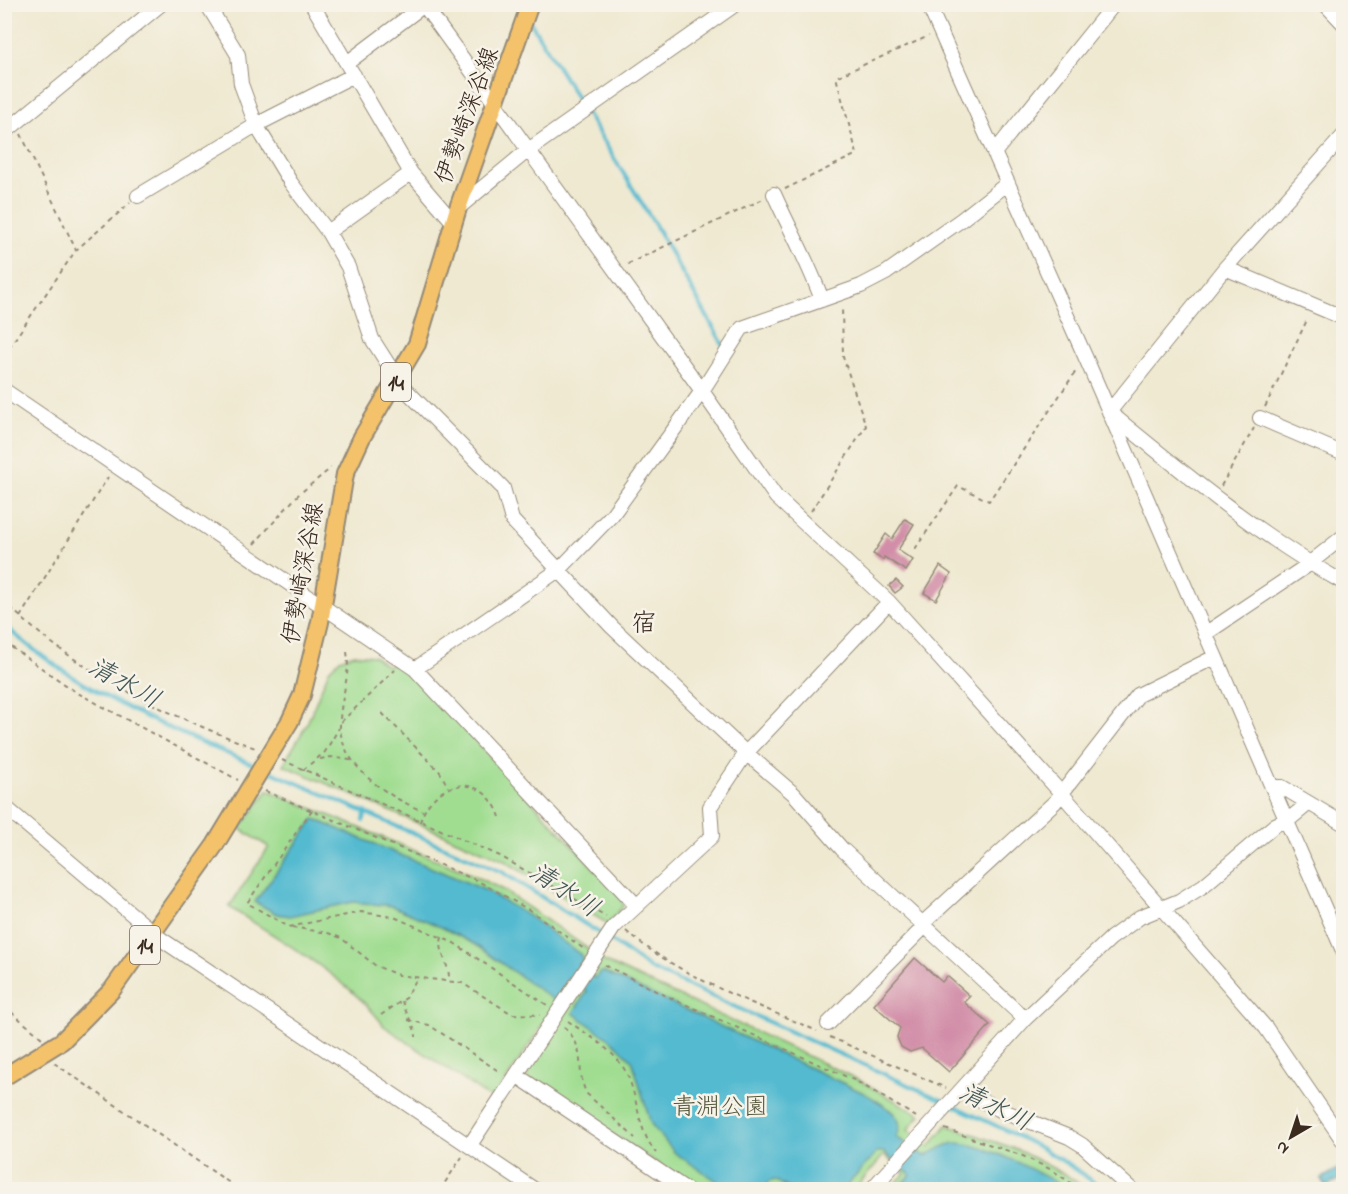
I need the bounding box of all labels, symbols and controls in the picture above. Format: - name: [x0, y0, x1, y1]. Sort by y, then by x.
- street label: 伊勢崎深谷線: [427, 42, 509, 189]
- road number: 14: [381, 363, 411, 401]
- street label: 伊勢崎深谷線: [275, 499, 334, 647]
- district label: 宿: [631, 606, 657, 644]
- water label: 清水川: [80, 649, 167, 720]
- water label: 清水川: [520, 854, 606, 929]
- road number: 14: [130, 926, 160, 964]
- water label: 清水川: [951, 1075, 1038, 1143]
- park label: 青淵公園: [672, 1091, 768, 1126]
- north arrow: [1261, 1107, 1321, 1167]
- text: N: [1271, 1134, 1295, 1160]

